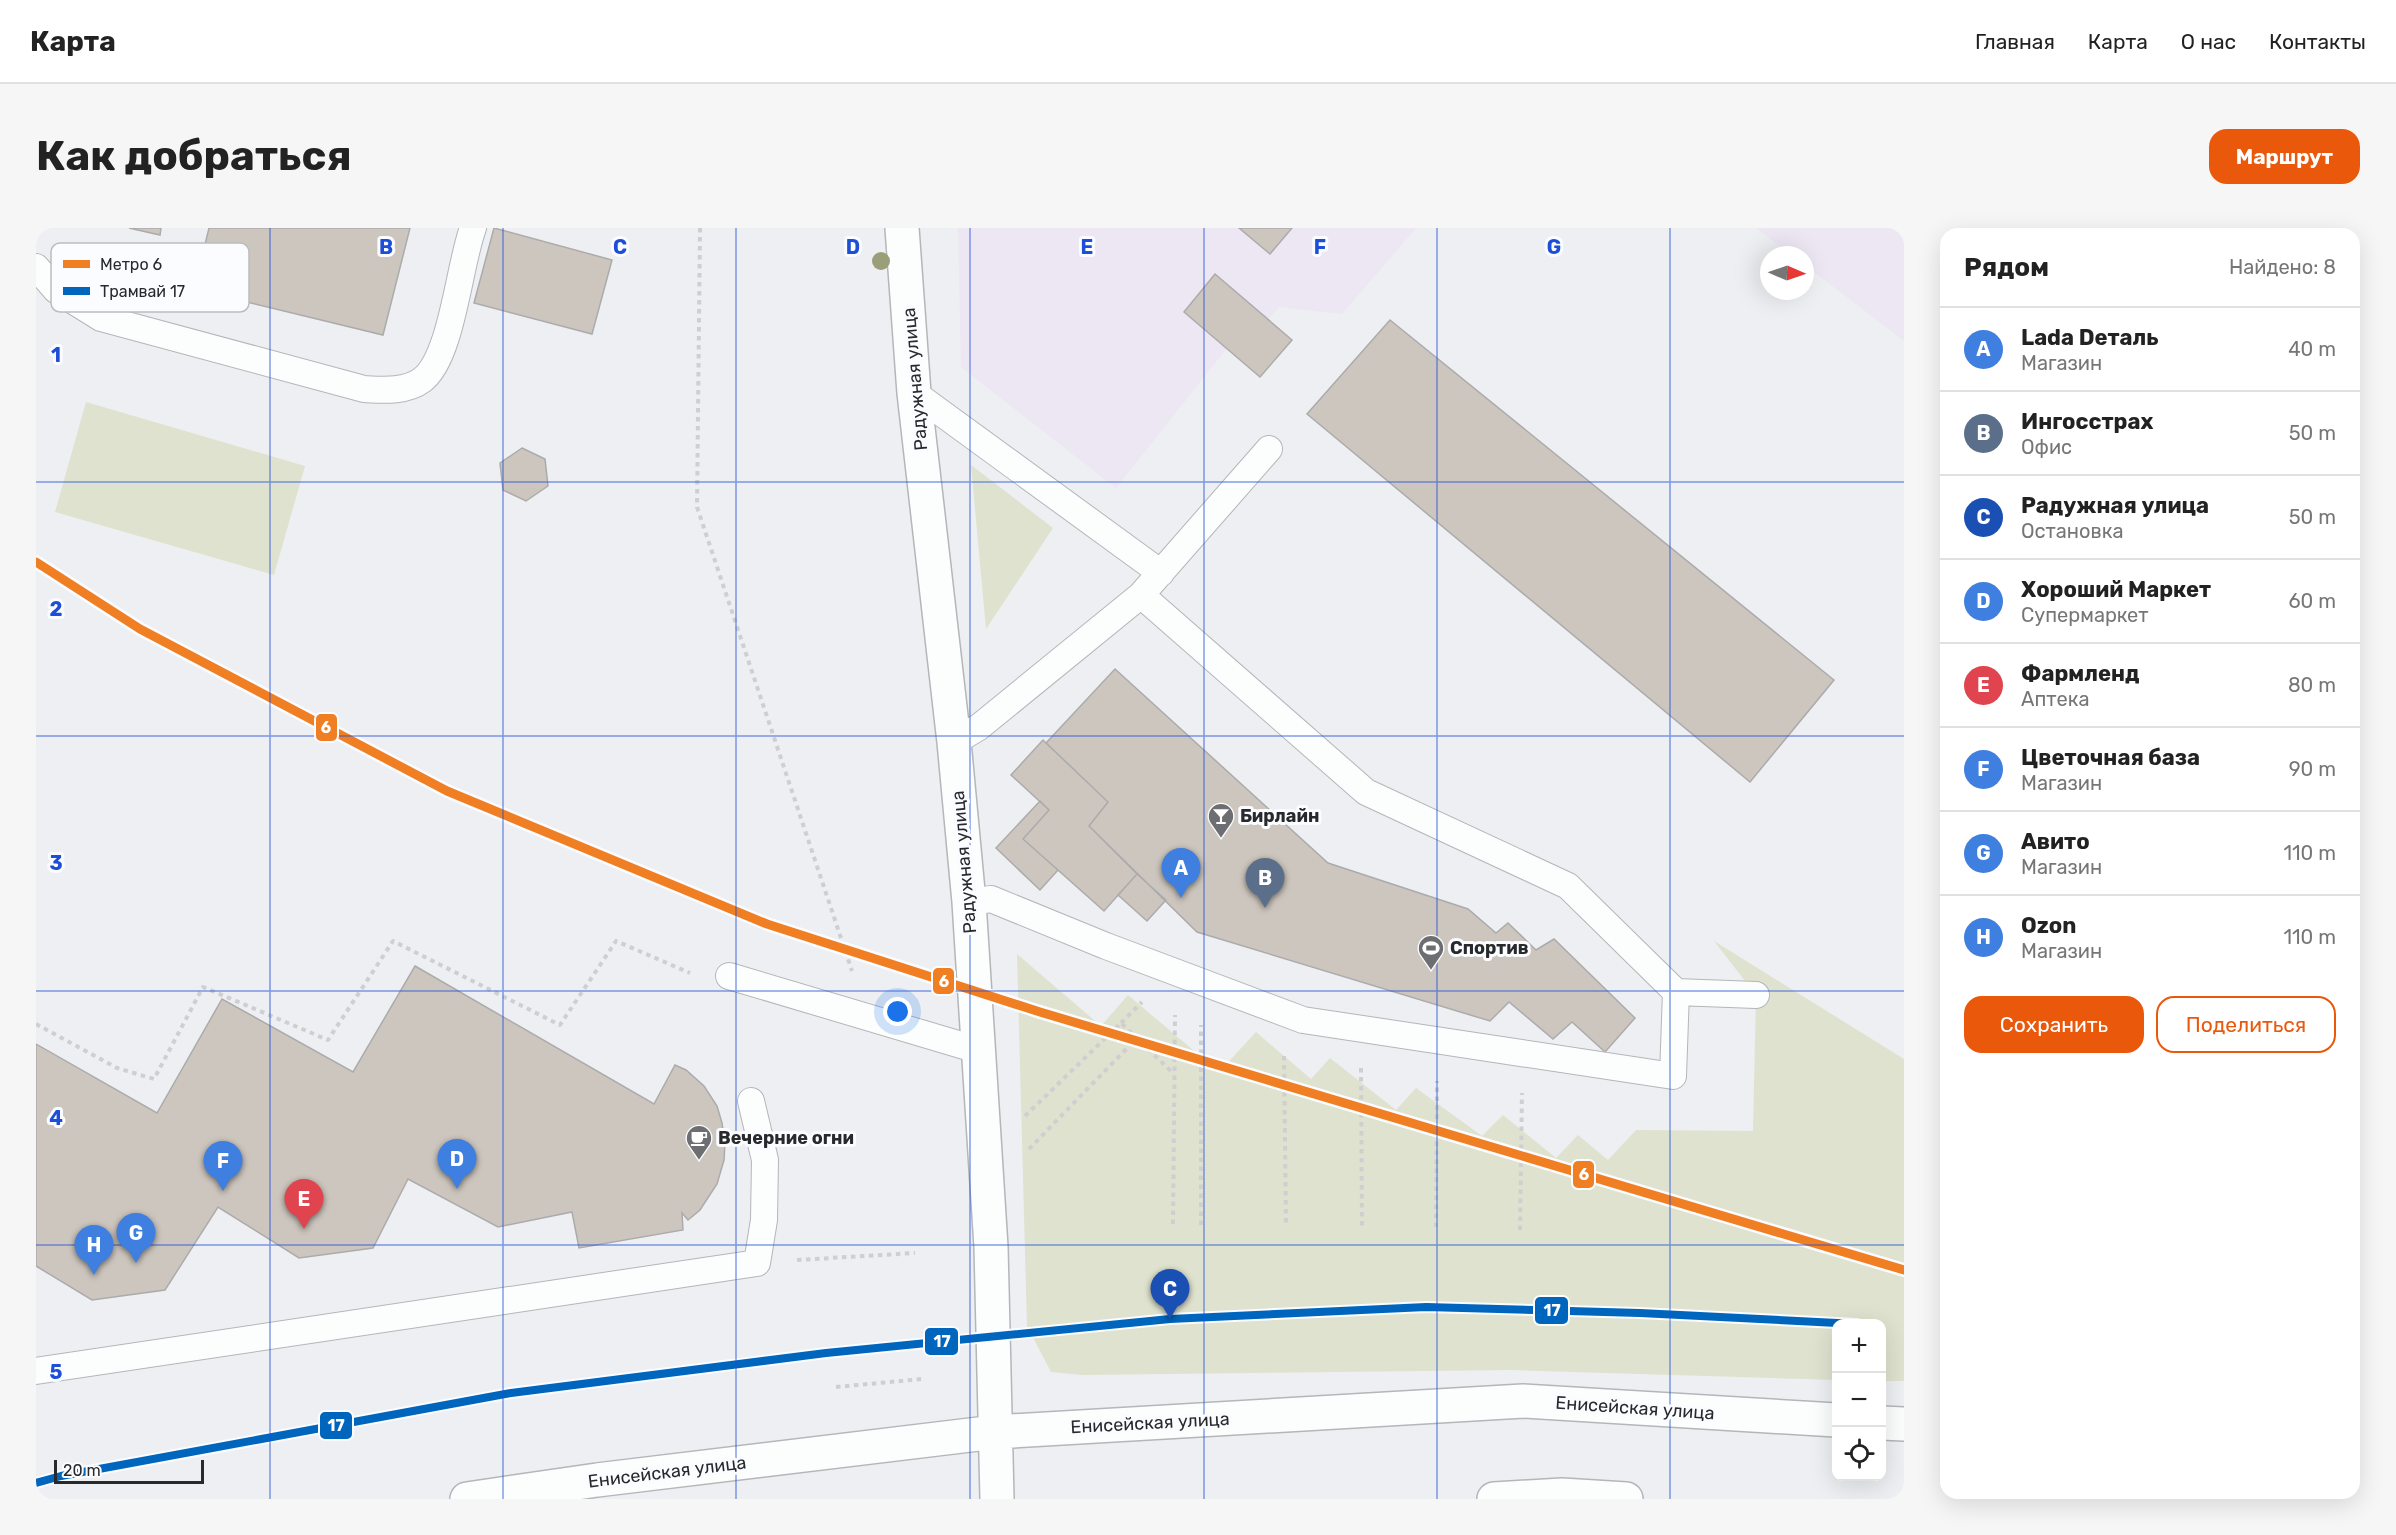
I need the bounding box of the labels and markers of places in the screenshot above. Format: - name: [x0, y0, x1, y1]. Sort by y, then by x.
- bar icon: Бирлайн: [1206, 801, 1236, 839]
- place label: Бирлайн: [1240, 805, 1319, 827]
- pin: A: [1162, 848, 1200, 898]
- pin: B: [1246, 858, 1284, 908]
- sports icon: Спортив: [1416, 933, 1446, 971]
- place label: Спортив: [1450, 937, 1529, 959]
- cafe icon: Вечерние огни: [684, 1123, 714, 1161]
- place label: Вечерние огни: [718, 1127, 854, 1149]
- pin: D: [438, 1140, 476, 1189]
- pin: F: [204, 1142, 243, 1191]
- pin: E: [284, 1180, 324, 1229]
- pin: G: [116, 1214, 156, 1263]
- pin: H: [74, 1226, 114, 1275]
- pin: C: [1150, 1270, 1190, 1319]

